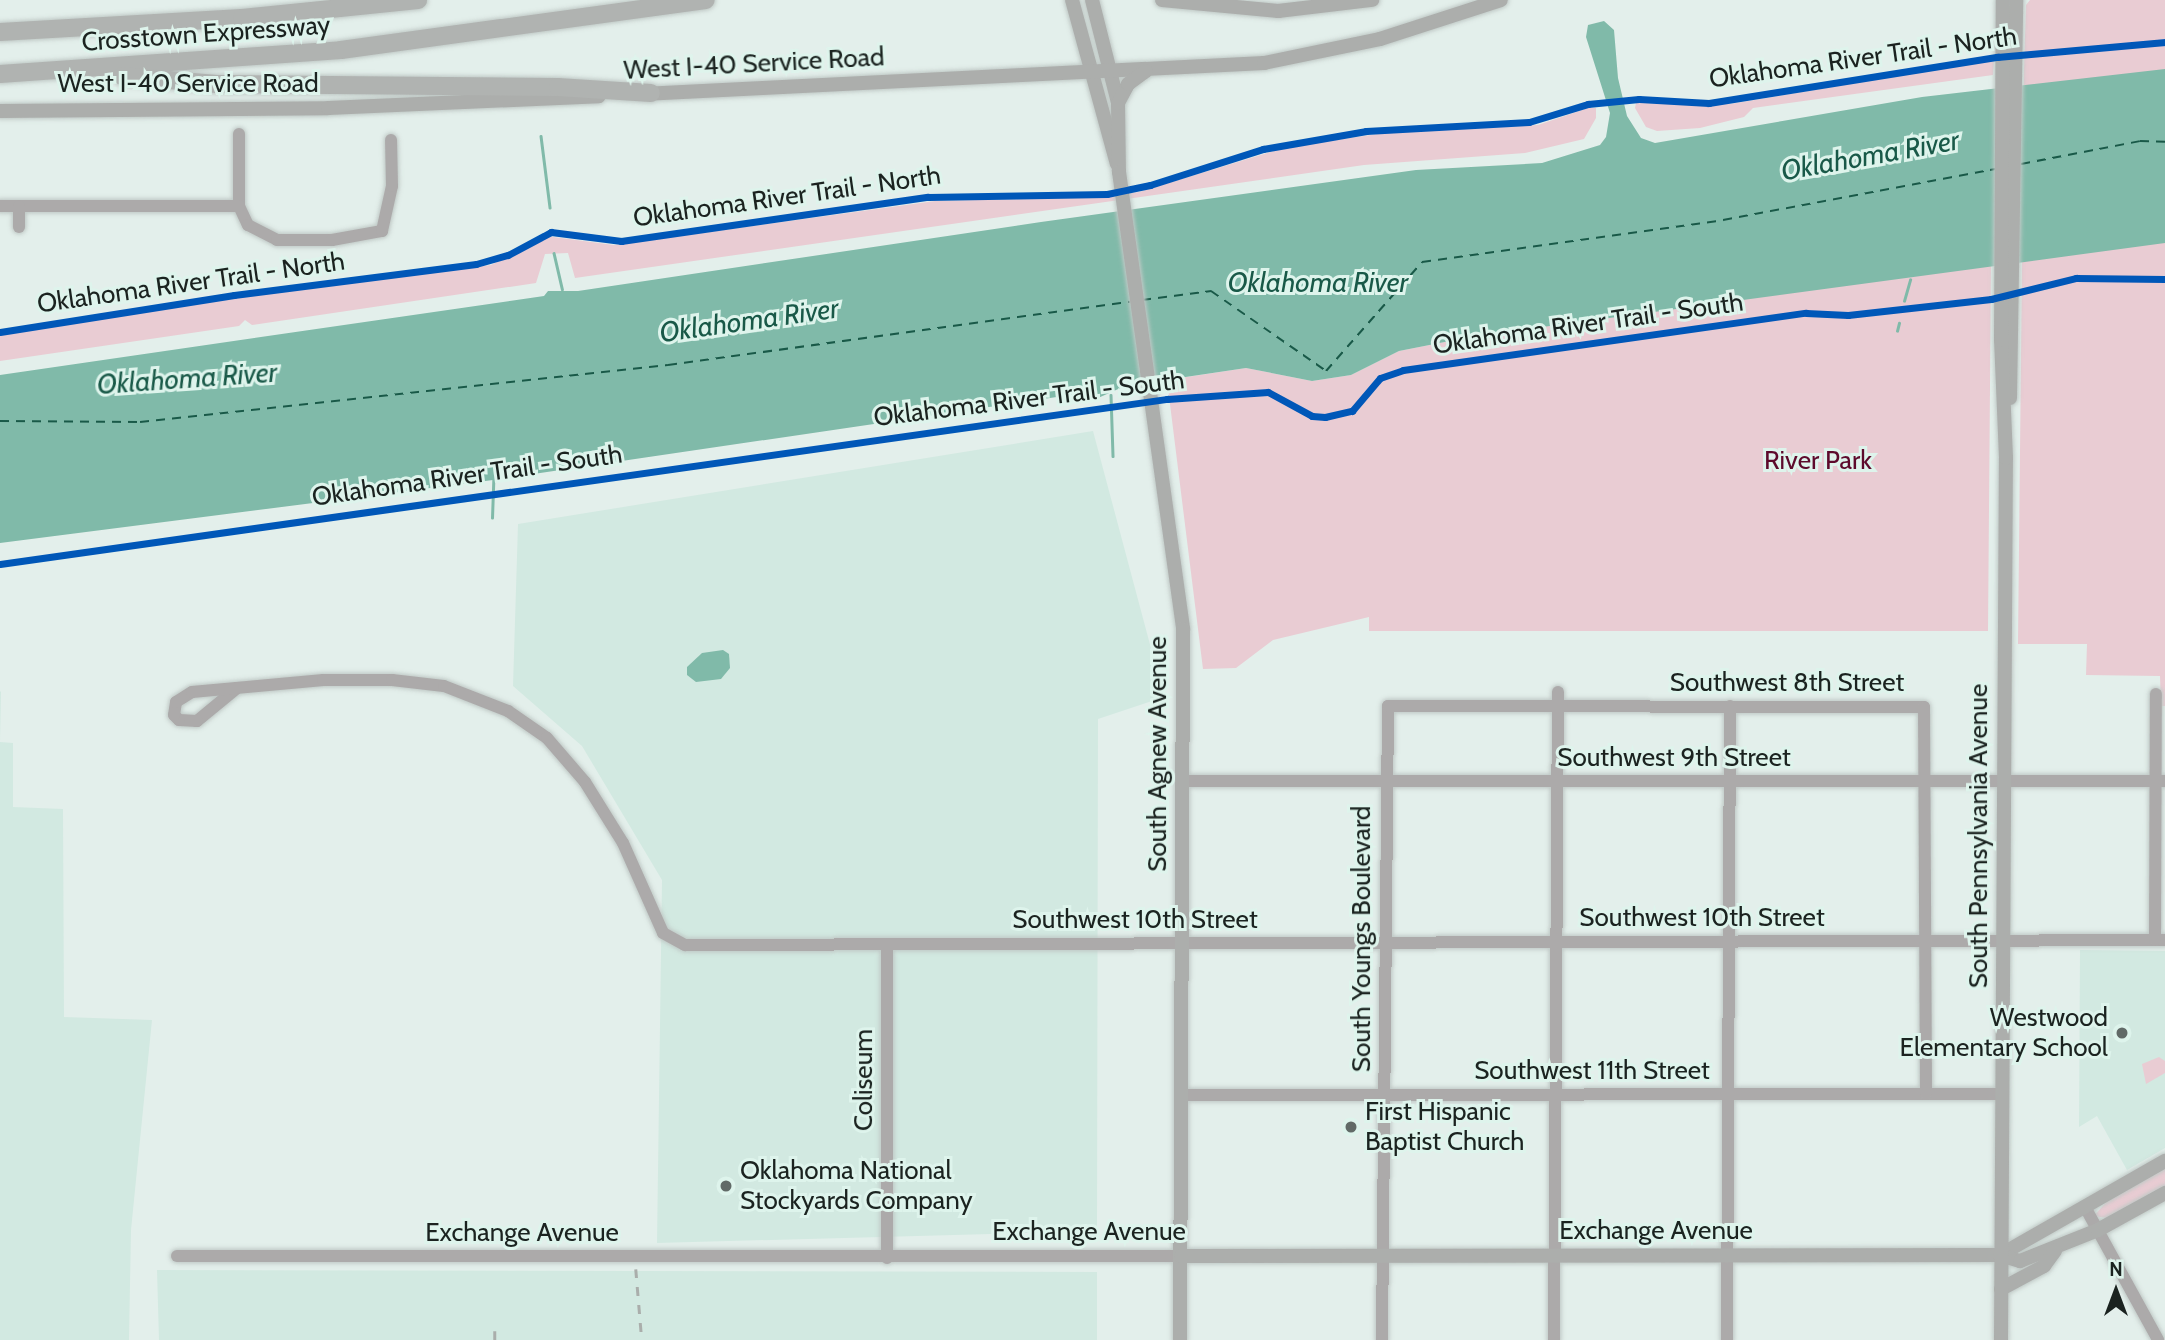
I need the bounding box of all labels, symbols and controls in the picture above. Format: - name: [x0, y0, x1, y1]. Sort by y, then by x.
- street label: Crosstown Expressway: [81, 10, 331, 58]
- street label: Oklahoma River Trail - North: [1707, 21, 2019, 95]
- street label: West I-40 Service Road: [623, 42, 885, 86]
- street label: West I-40 Service Road: [57, 68, 319, 100]
- water label: Oklahoma River: [1778, 123, 1962, 187]
- street label: Oklahoma River Trail - North: [631, 160, 943, 234]
- street label: Oklahoma River Trail - North: [35, 246, 347, 320]
- water label: Oklahoma River: [1228, 265, 1408, 299]
- street label: Oklahoma River Trail - South: [1431, 287, 1745, 361]
- water label: Oklahoma River: [657, 291, 841, 349]
- water label: Oklahoma River: [96, 355, 278, 401]
- street label: Oklahoma River Trail - South: [872, 364, 1186, 434]
- street label: Oklahoma River Trail - South: [310, 439, 624, 513]
- park label: River Park: [1764, 445, 1872, 477]
- street label: South Agnew Avenue: [1142, 636, 1174, 872]
- street label: Southwest 8th Street: [1670, 667, 1904, 699]
- street label: South Pennsylvania Avenue: [1963, 684, 1995, 988]
- street label: Southwest 9th Street: [1557, 742, 1791, 774]
- street label: South Youngs Boulevard: [1346, 806, 1378, 1072]
- street label: Southwest 10th Street: [1579, 902, 1825, 934]
- street label: Southwest 10th Street: [1012, 904, 1258, 936]
- place label: Westwood Elementary School: [1900, 1002, 2108, 1064]
- marker: Westwood Elementary School: [2114, 1025, 2130, 1041]
- street label: Coliseum: [848, 1029, 880, 1131]
- street label: Southwest 11th Street: [1474, 1055, 1710, 1087]
- place label: First Hispanic Baptist Church: [1365, 1096, 1524, 1158]
- marker: First Hispanic Baptist Church: [1343, 1119, 1359, 1135]
- place label: Oklahoma National Stockyards Company: [740, 1155, 973, 1216]
- marker: Oklahoma National Stockyards Company: [718, 1178, 734, 1194]
- street label: Exchange Avenue: [1559, 1215, 1753, 1247]
- street label: Exchange Avenue: [992, 1216, 1186, 1248]
- street label: Exchange Avenue: [425, 1217, 619, 1249]
- north arrow: [2081, 1256, 2151, 1326]
- text: N: [2109, 1258, 2123, 1281]

